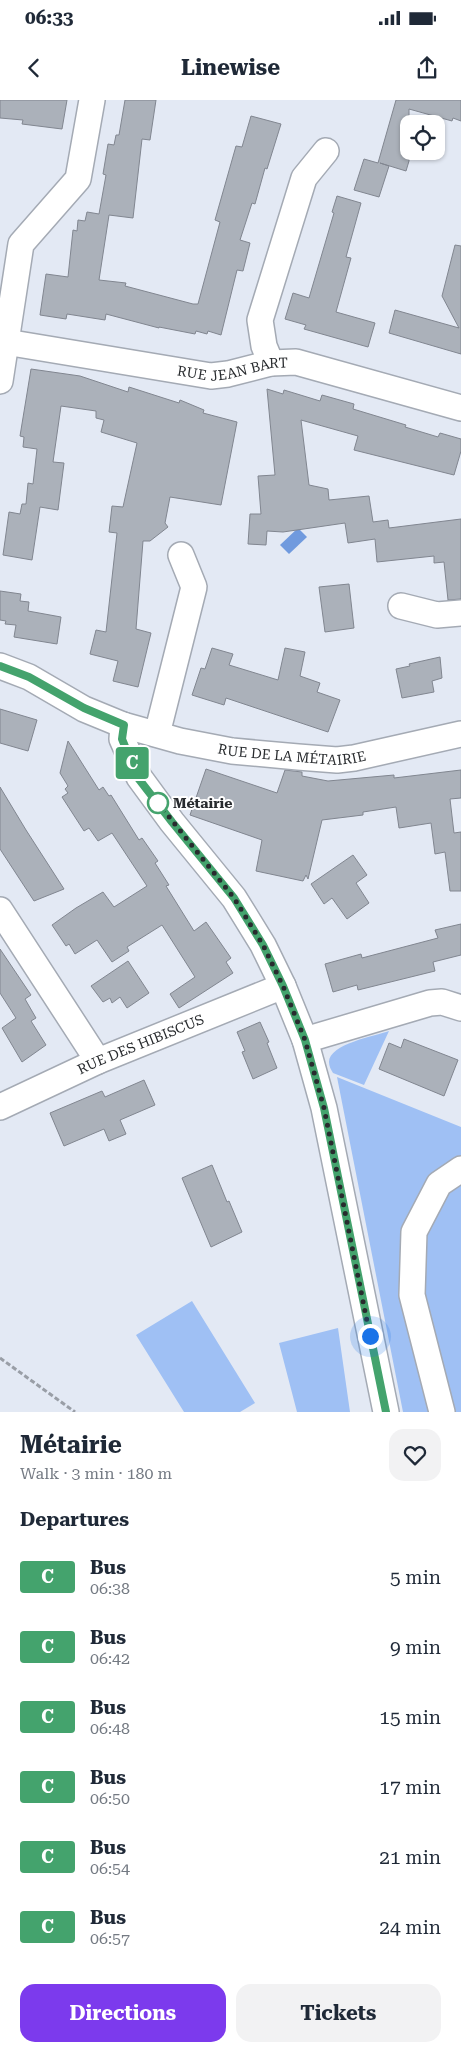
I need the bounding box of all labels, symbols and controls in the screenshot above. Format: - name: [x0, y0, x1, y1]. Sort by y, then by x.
- text: 06:33: [25, 6, 74, 29]
- icon: back: [20, 54, 48, 82]
- icon: share: [413, 54, 441, 82]
- text: Linewise: [181, 55, 280, 80]
- map controls: [400, 115, 445, 160]
- button: locate: [400, 115, 445, 160]
- street label: RUE JEAN BART: [176, 354, 288, 384]
- street label: RUE DE LA MÉTAIRIE: [216, 740, 367, 768]
- line badge: C: [116, 747, 148, 779]
- text: C: [126, 752, 138, 773]
- marker: Métairie: [147, 792, 169, 814]
- place label: Métairie: [173, 795, 232, 811]
- street label: RUE DES HIBISCUS: [75, 1011, 206, 1078]
- your location: [358, 1324, 383, 1349]
- button: heart: [389, 1429, 441, 1481]
- text: Métairie: [20, 1431, 122, 1459]
- text: Walk · 3 min · 180 m: [20, 1464, 172, 1483]
- text: Departures: [20, 1508, 129, 1531]
- text: Bus: [90, 1556, 126, 1579]
- text: C: [41, 1566, 54, 1587]
- text: 5 min: [390, 1566, 441, 1589]
- text: 06:38: [90, 1579, 130, 1598]
- text: Bus: [90, 1626, 126, 1649]
- text: C: [41, 1636, 54, 1657]
- text: 9 min: [390, 1636, 441, 1659]
- text: 06:42: [90, 1649, 130, 1668]
- text: Bus: [90, 1696, 126, 1719]
- text: C: [41, 1706, 54, 1727]
- text: 15 min: [379, 1706, 441, 1729]
- text: 06:48: [90, 1719, 130, 1738]
- text: Bus: [90, 1766, 126, 1789]
- text: C: [41, 1776, 54, 1797]
- text: 17 min: [379, 1776, 441, 1799]
- text: 06:50: [90, 1789, 130, 1808]
- text: Bus: [90, 1836, 126, 1859]
- text: C: [41, 1846, 54, 1867]
- text: 21 min: [379, 1846, 441, 1869]
- text: 06:54: [90, 1859, 130, 1878]
- text: Bus: [90, 1906, 126, 1929]
- text: C: [41, 1916, 54, 1937]
- text: 24 min: [379, 1916, 441, 1939]
- text: 06:57: [90, 1929, 130, 1948]
- button: Directions: [20, 1984, 226, 2042]
- button: Tickets: [236, 1984, 441, 2042]

